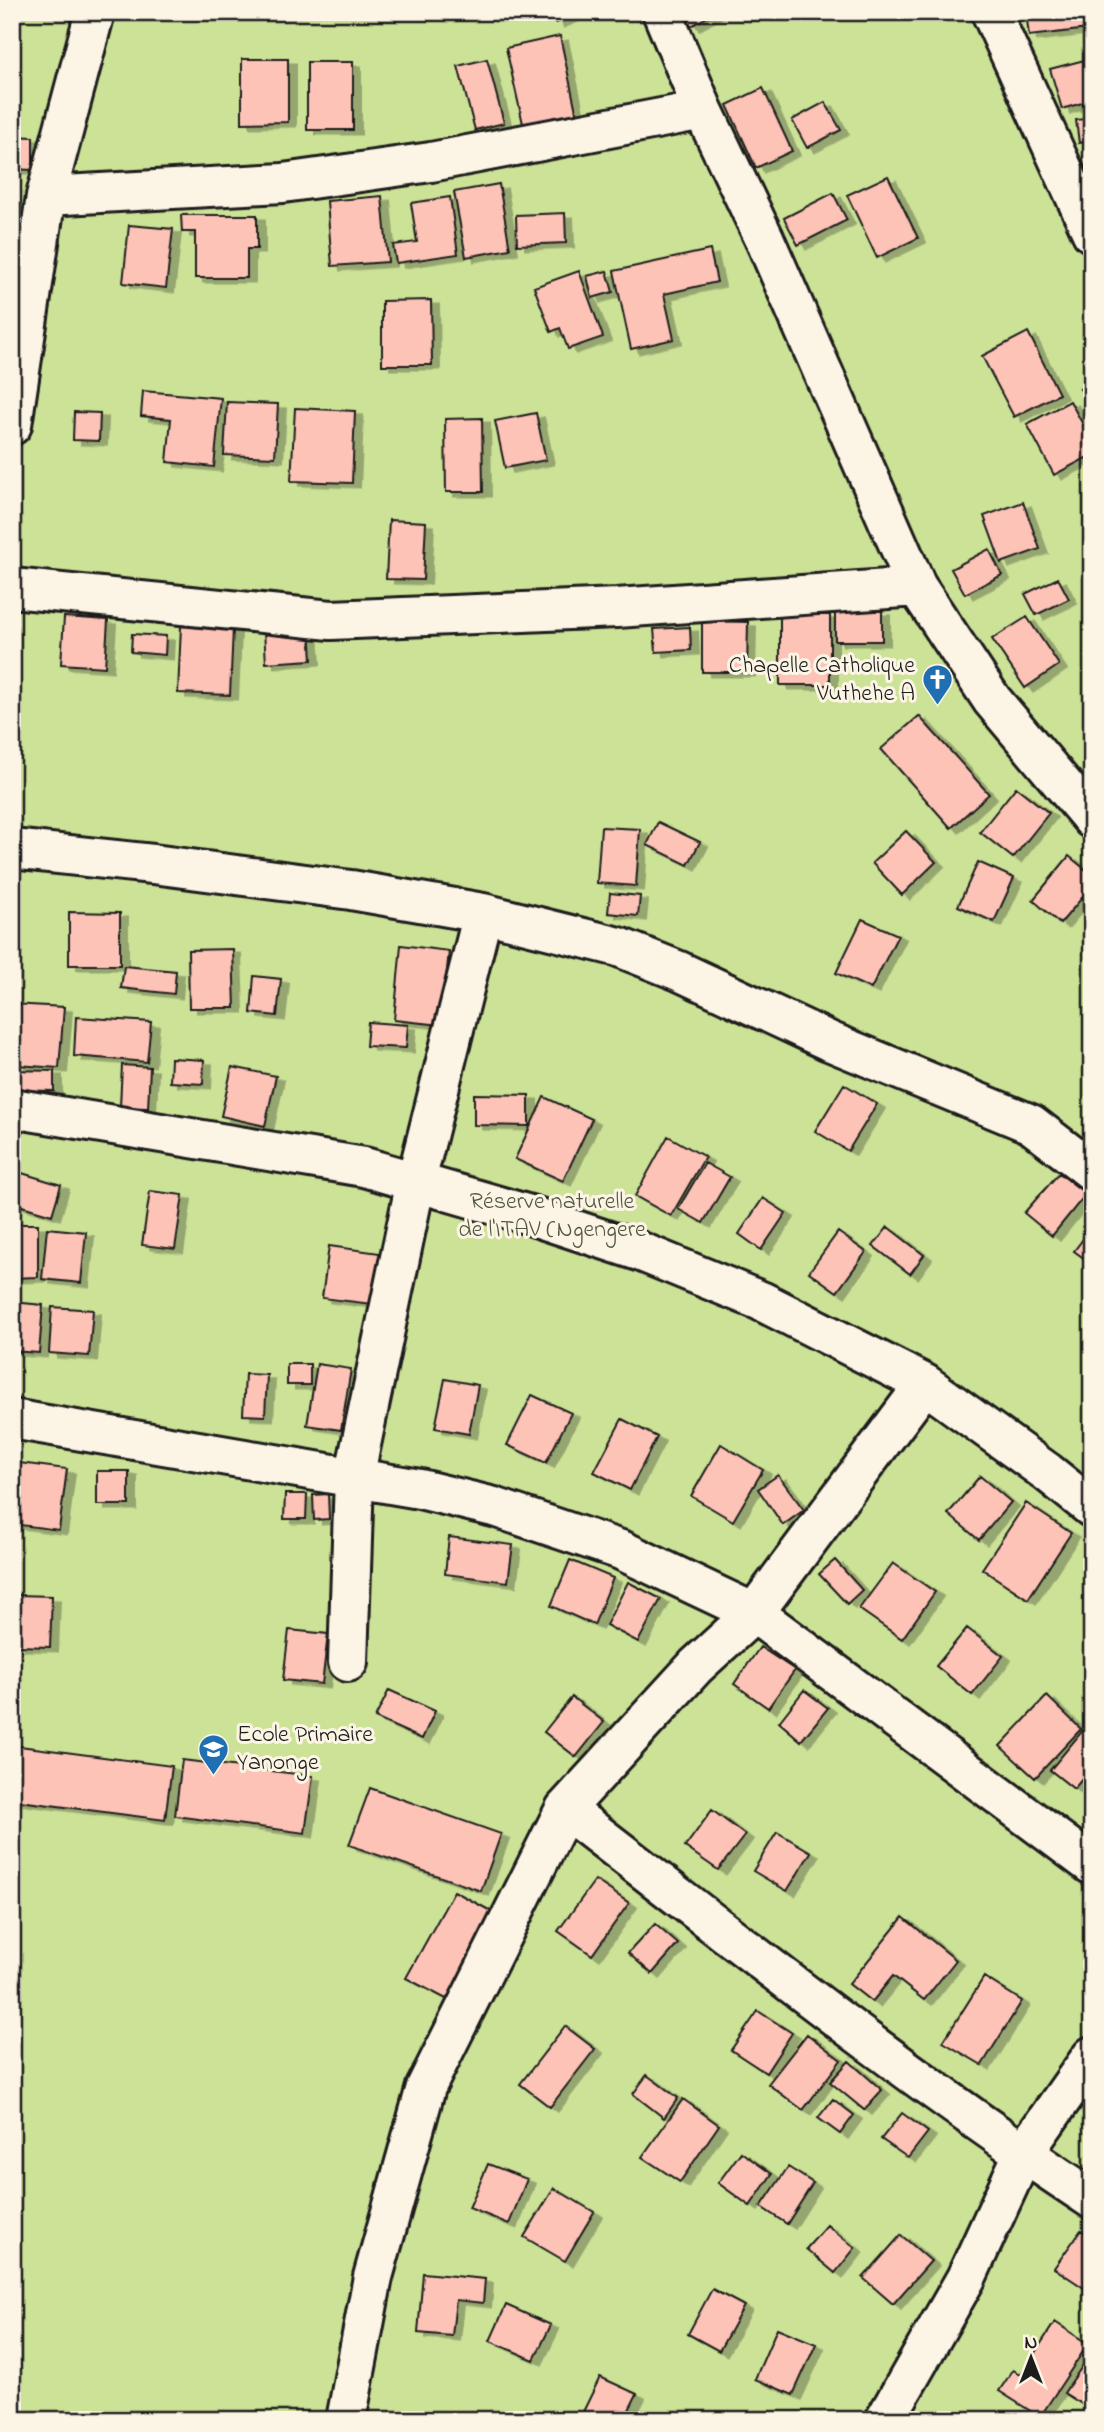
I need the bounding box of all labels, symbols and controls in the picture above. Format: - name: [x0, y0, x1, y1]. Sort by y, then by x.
- place label: Chapelle Catholique Vuthehe A: [729, 649, 915, 712]
- church icon: Chapelle Catholique Vuthehe A: [921, 663, 955, 707]
- park label: Réserve naturelle de l'ITAV (Ngengere: [458, 1185, 646, 1248]
- place label: Ecole Primaire Yanonge: [237, 1718, 373, 1781]
- school or university icon: Ecole Primaire Yanonge: [197, 1732, 231, 1776]
- north arrow: [996, 2324, 1066, 2394]
- text: N: [1025, 2330, 1038, 2357]

